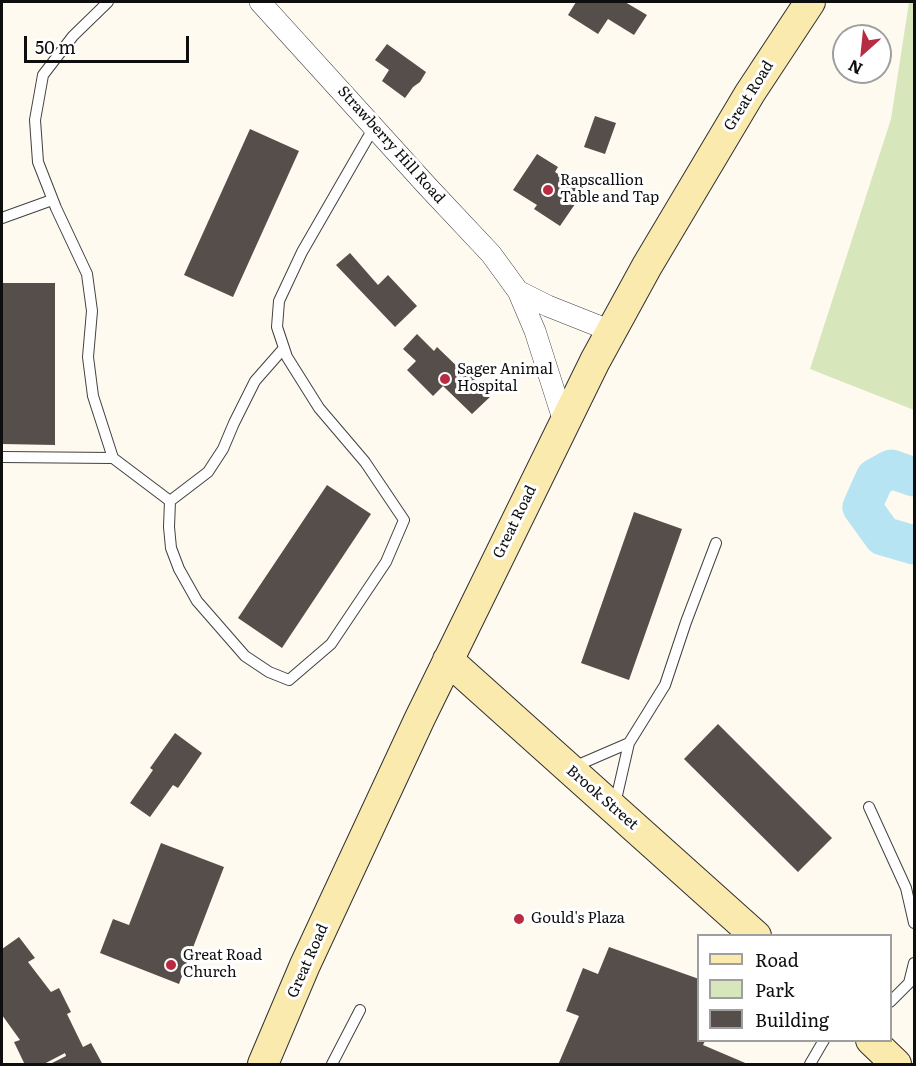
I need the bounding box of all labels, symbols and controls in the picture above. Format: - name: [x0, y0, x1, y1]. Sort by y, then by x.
- scale bar: [27, 24, 192, 62]
- north arrow: [832, 24, 892, 84]
- text: 50 m: [35, 33, 76, 60]
- text: N: [843, 55, 866, 82]
- street label: Great Road: [720, 58, 778, 134]
- street label: Strawberry Hill Road: [334, 83, 448, 207]
- place label: Rapscallion Table and Tap: [560, 172, 659, 207]
- marker: Rapscallion Table and Tap: [541, 183, 555, 197]
- place label: Sager Animal Hospital: [457, 361, 553, 396]
- marker: Sager Animal Hospital: [438, 372, 452, 386]
- street label: Great Road: [490, 483, 540, 561]
- street label: Brook Street: [562, 762, 642, 834]
- place label: Gould's Plaza: [531, 910, 625, 928]
- marker: Gould's Plaza: [512, 912, 526, 926]
- street label: Great Road: [284, 921, 332, 1001]
- legend: [697, 934, 892, 1042]
- text: Road: [755, 946, 799, 973]
- place label: Great Road Church: [183, 947, 262, 982]
- marker: Great Road Church: [164, 958, 178, 972]
- text: Park: [755, 976, 794, 1003]
- text: Building: [755, 1006, 829, 1033]

